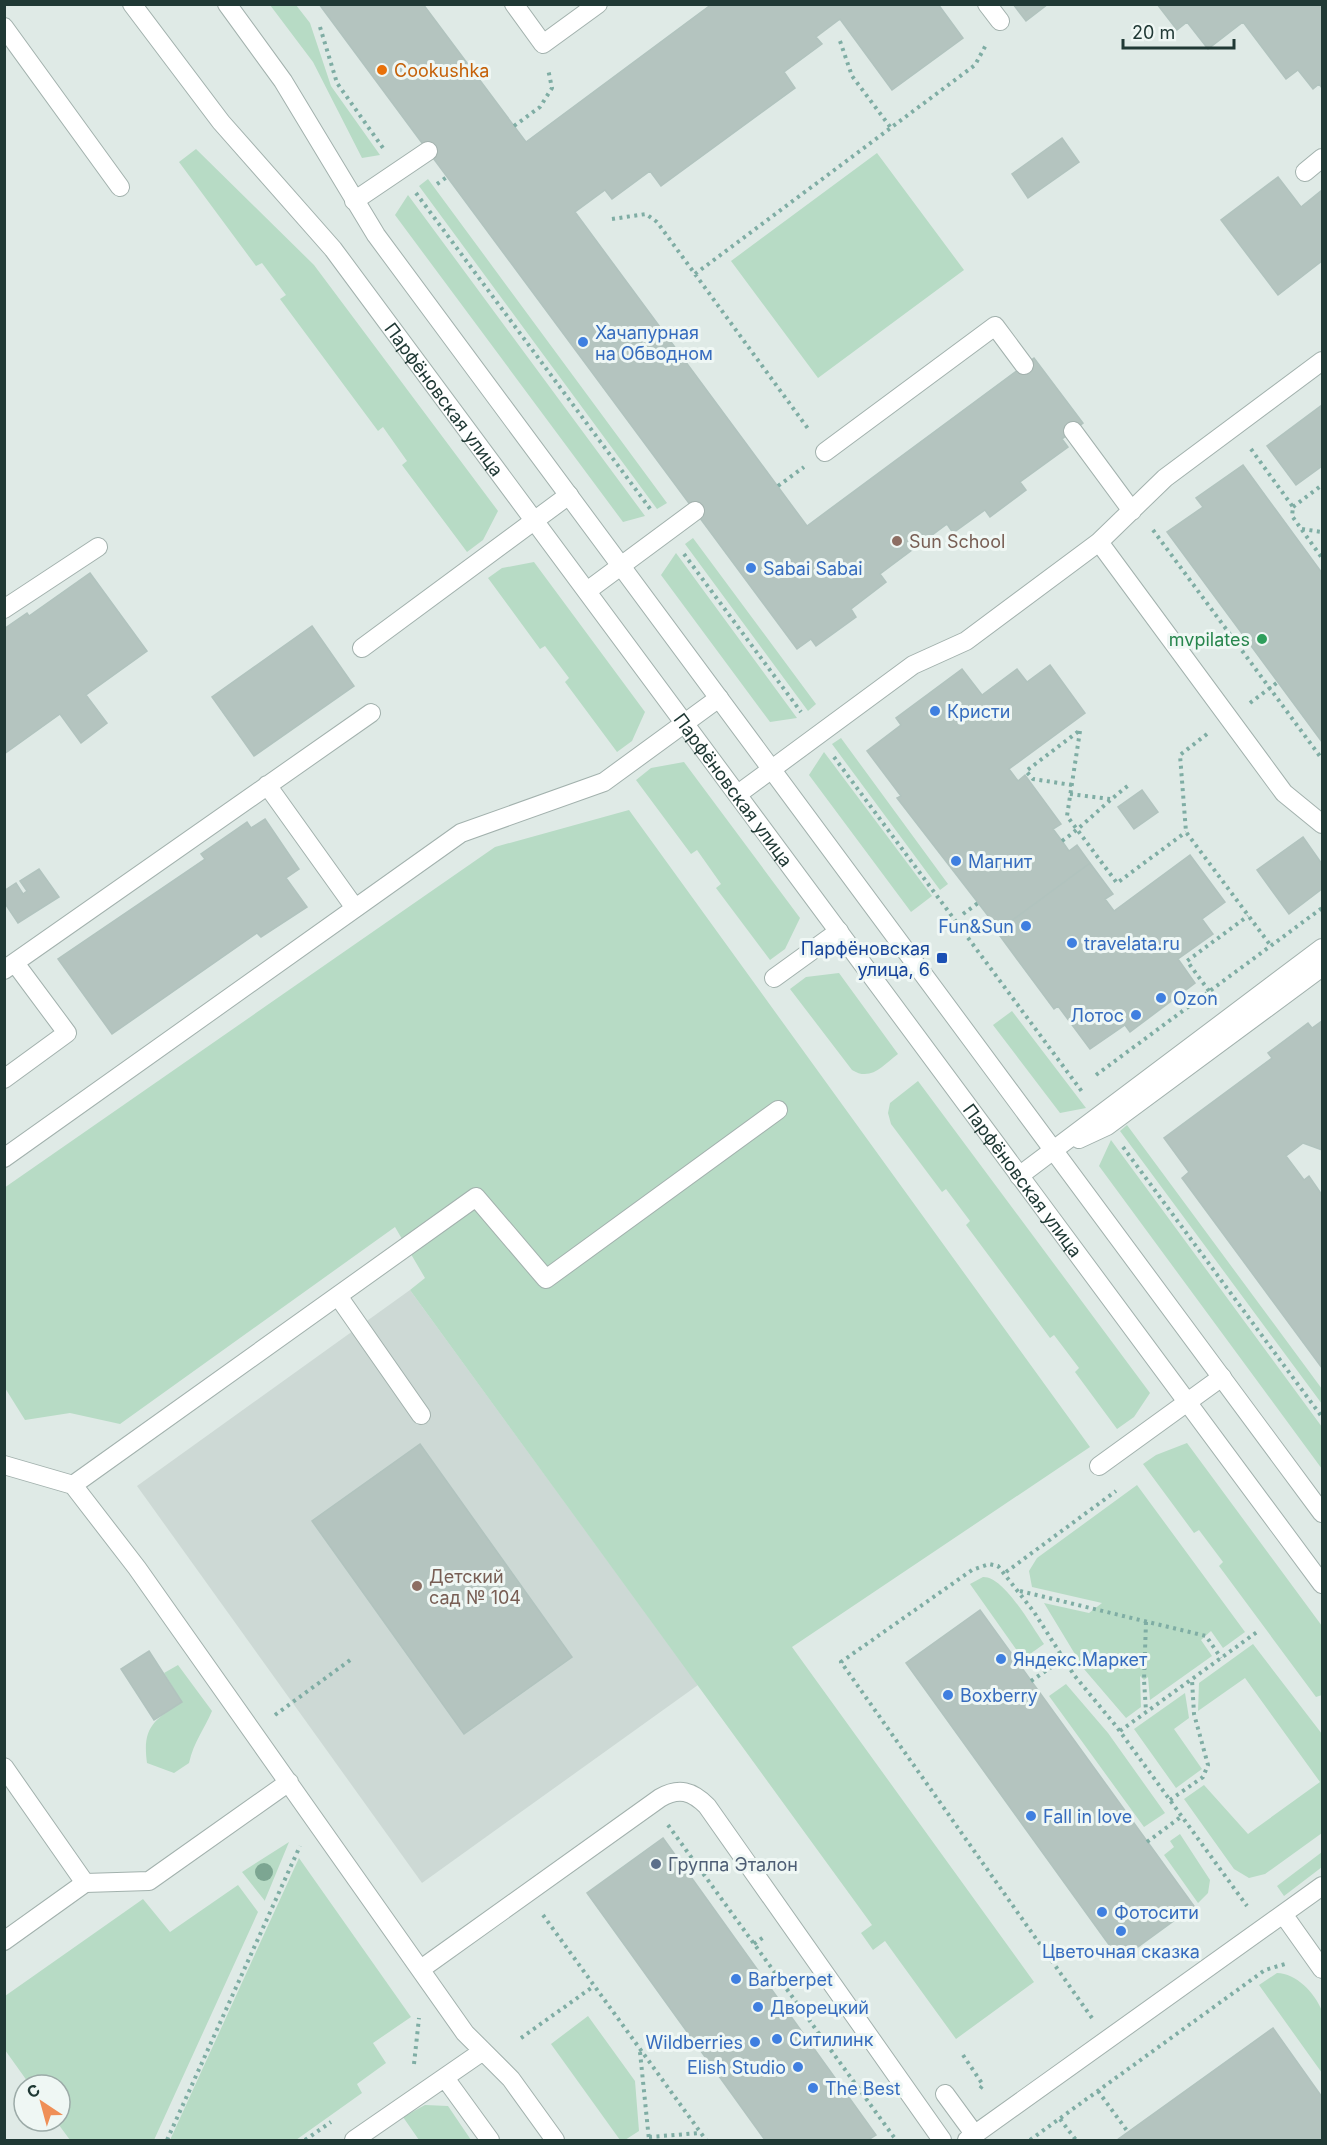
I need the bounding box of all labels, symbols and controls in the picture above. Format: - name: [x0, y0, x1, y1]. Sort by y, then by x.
- scale bar: [1123, 12, 1234, 50]
- text: 20 m: [1132, 22, 1175, 43]
- place label: Cookushka: [394, 60, 489, 81]
- marker: Cookushka: [375, 63, 389, 77]
- street label: Парфёновская улица: [381, 318, 508, 480]
- place label: Хачапурная на Обводном: [595, 322, 713, 364]
- marker: Хачапурная на Обводном: [576, 335, 590, 349]
- place label: Sun School: [909, 531, 1005, 552]
- marker: Sun School: [890, 534, 904, 548]
- place label: Sabai Sabai: [763, 558, 863, 579]
- marker: Sabai Sabai: [744, 561, 758, 575]
- place label: mvpilates: [1169, 629, 1250, 650]
- marker: mvpilates: [1255, 632, 1269, 646]
- place label: Кристи: [947, 701, 1010, 722]
- marker: Кристи: [928, 704, 942, 718]
- street label: Парфёновская улица: [670, 709, 797, 870]
- place label: Магнит: [968, 851, 1033, 872]
- marker: Магнит: [949, 854, 963, 868]
- place label: Fun&Sun: [938, 916, 1014, 937]
- marker: Fun&Sun: [1019, 919, 1033, 933]
- place label: travelata.ru: [1084, 933, 1180, 954]
- marker: travelata.ru: [1065, 936, 1079, 950]
- place label: Парфёновская улица, 6: [801, 938, 930, 980]
- marker: Парфёновская улица, 6: [935, 951, 949, 965]
- place label: Ozon: [1173, 988, 1218, 1009]
- marker: Ozon: [1154, 991, 1168, 1005]
- place label: Лотос: [1071, 1005, 1124, 1026]
- marker: Лотос: [1129, 1008, 1143, 1022]
- street label: Парфёновская улица: [959, 1099, 1086, 1261]
- place label: Детский сад № 104: [429, 1566, 521, 1608]
- marker: Детский сад № 104: [410, 1579, 424, 1593]
- place label: Яндекс.Маркет: [1013, 1649, 1148, 1670]
- marker: Яндекс.Маркет: [994, 1652, 1008, 1666]
- place label: Boxberry: [960, 1685, 1038, 1706]
- marker: Boxberry: [941, 1688, 955, 1702]
- place label: Fall in love: [1043, 1806, 1132, 1827]
- marker: Fall in love: [1024, 1809, 1038, 1823]
- place label: Группа Эталон: [668, 1854, 798, 1875]
- marker: Группа Эталон: [649, 1857, 663, 1871]
- place label: Фотосити: [1114, 1902, 1199, 1923]
- marker: Фотосити: [1095, 1905, 1109, 1919]
- marker: Цветочная сказка: [1114, 1924, 1128, 1938]
- place label: Цветочная сказка: [1042, 1941, 1200, 1962]
- place label: Barberpet: [748, 1969, 833, 1990]
- marker: Barberpet: [729, 1972, 743, 1986]
- place label: Дворецкий: [770, 1997, 869, 2018]
- marker: Дворецкий: [751, 2000, 765, 2014]
- place label: Ситилинк: [789, 2029, 874, 2050]
- place label: Wildberries: [646, 2032, 743, 2053]
- marker: Ситилинк: [770, 2032, 784, 2046]
- marker: Wildberries: [748, 2035, 762, 2049]
- place label: Elish Studio: [687, 2057, 786, 2078]
- marker: Elish Studio: [791, 2060, 805, 2074]
- north arrow: [12, 2073, 72, 2133]
- place label: The Best: [825, 2078, 901, 2099]
- text: С: [23, 2079, 44, 2102]
- marker: The Best: [806, 2081, 820, 2095]

